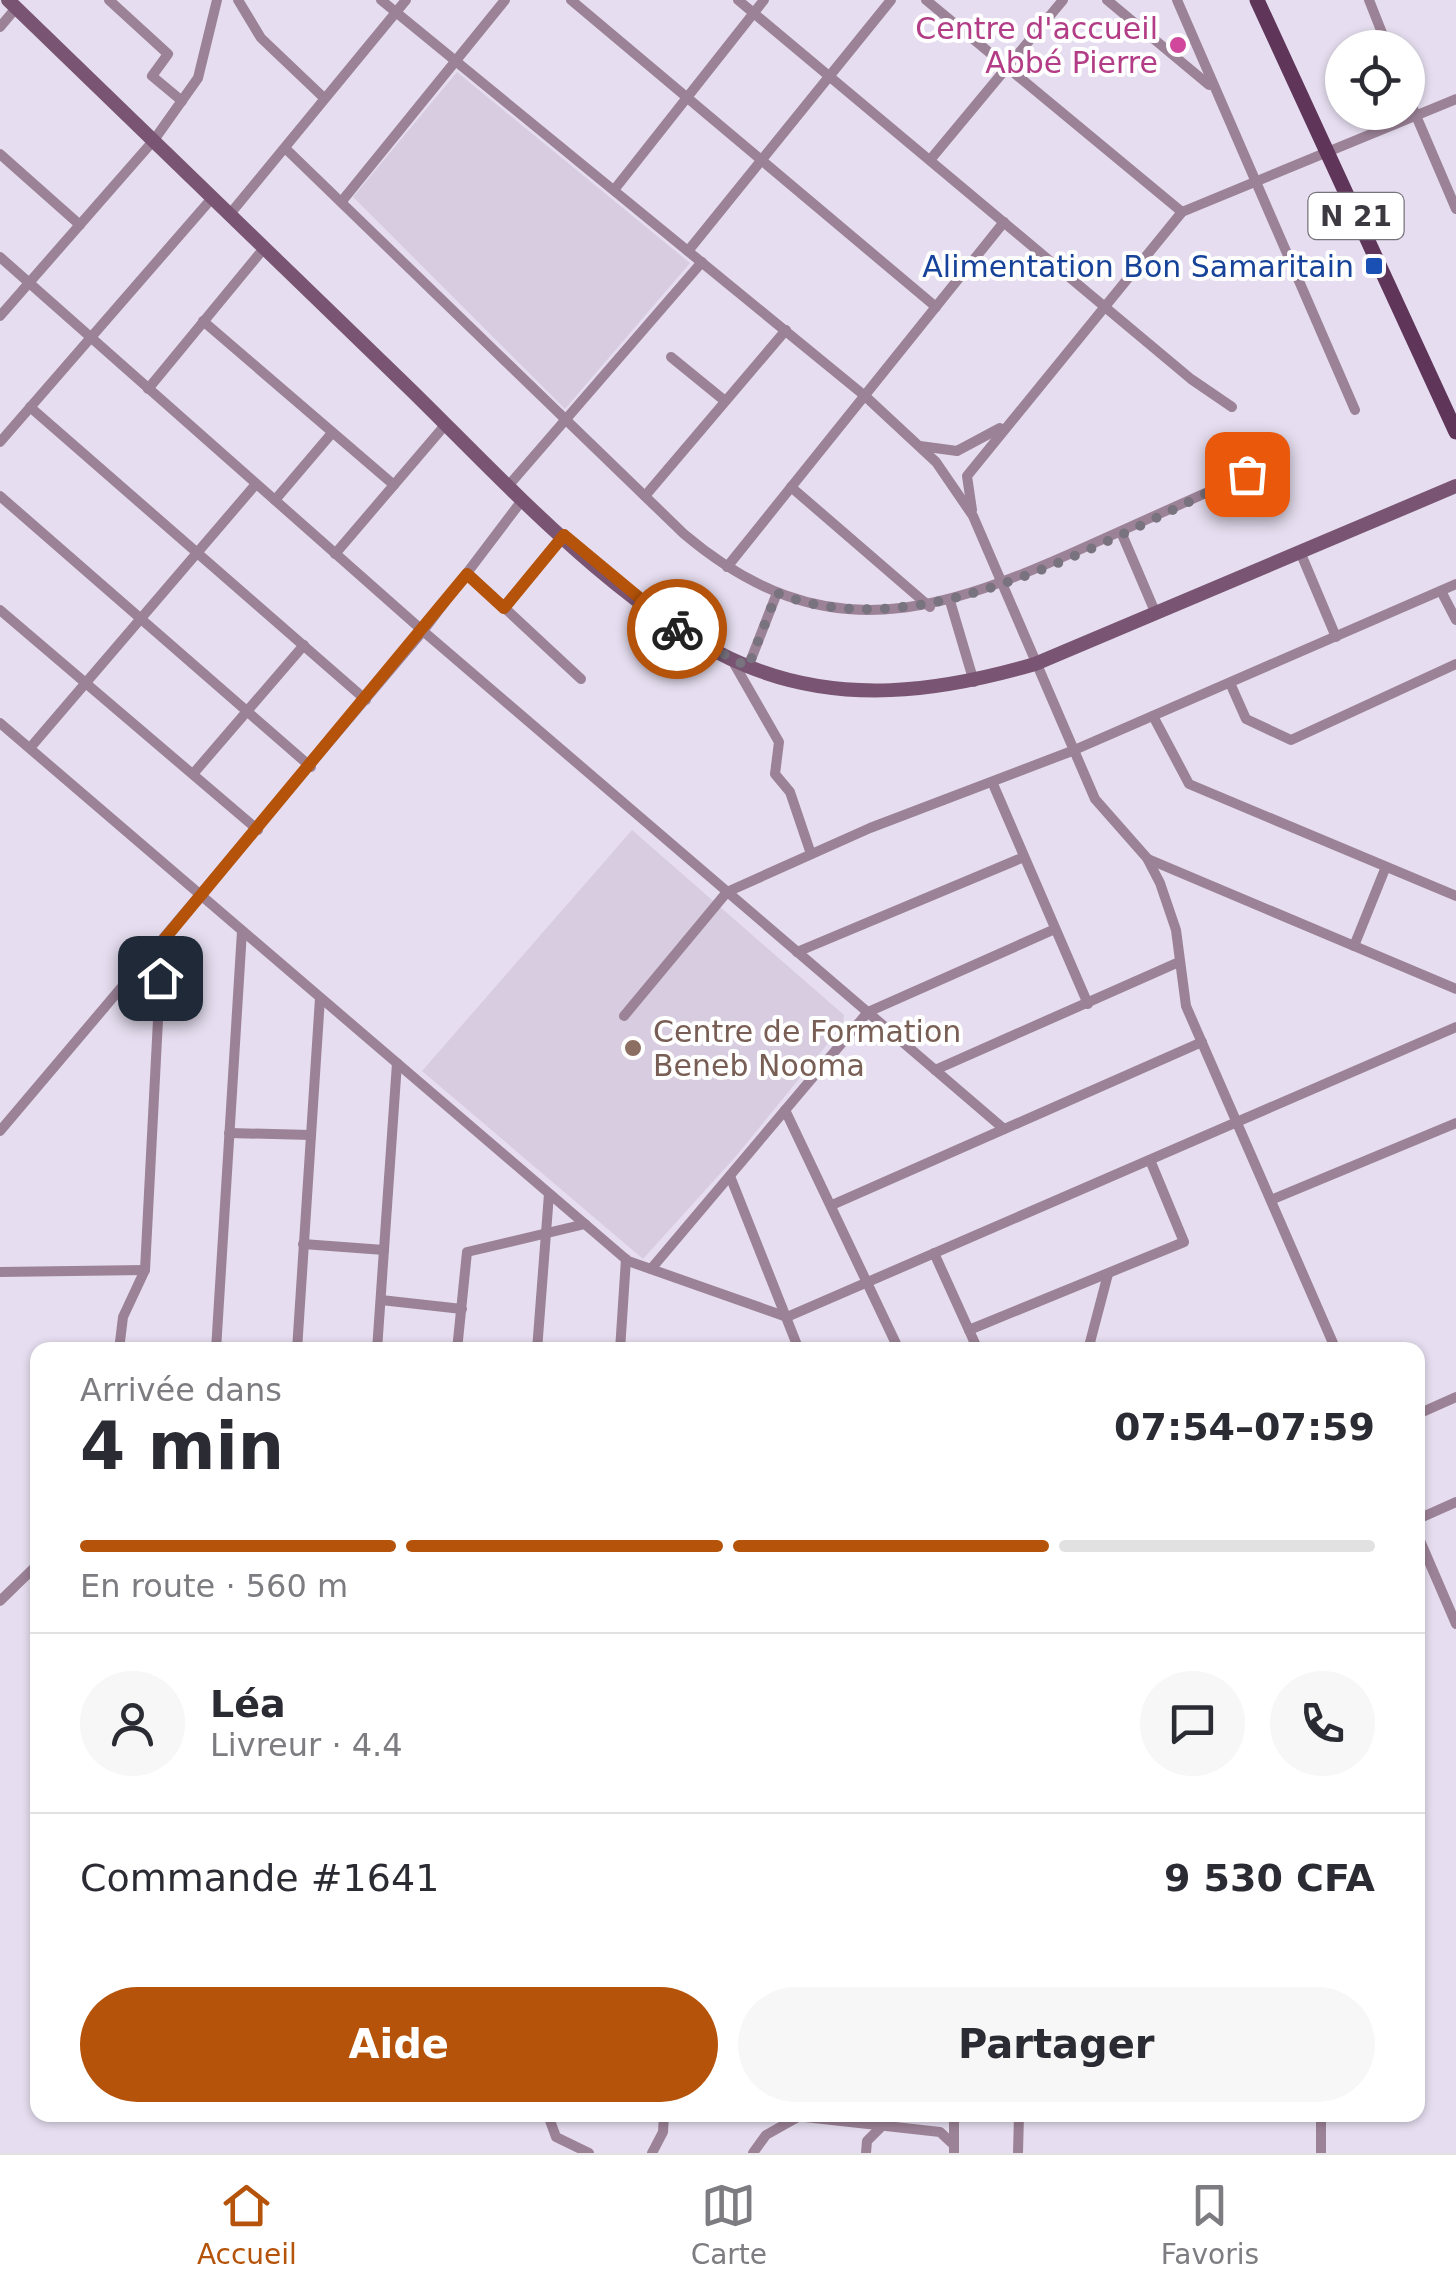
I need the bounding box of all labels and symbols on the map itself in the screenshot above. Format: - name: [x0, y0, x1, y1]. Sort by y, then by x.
- place label: Centre d'accueil Abbé Pierre: [915, 11, 1158, 80]
- marker: Centre d'accueil Abbé Pierre: [1167, 34, 1189, 56]
- road number: N 21: [1308, 193, 1404, 239]
- place label: Alimentation Bon Samaritain: [922, 249, 1354, 284]
- marker: Alimentation Bon Samaritain: [1363, 255, 1385, 277]
- pin: [1205, 432, 1290, 517]
- courier: [627, 579, 727, 679]
- pin: [118, 936, 203, 1021]
- place label: Centre de Formation Beneb Nooma: [653, 1014, 961, 1083]
- marker: Centre de Formation Beneb Nooma: [622, 1037, 644, 1059]

